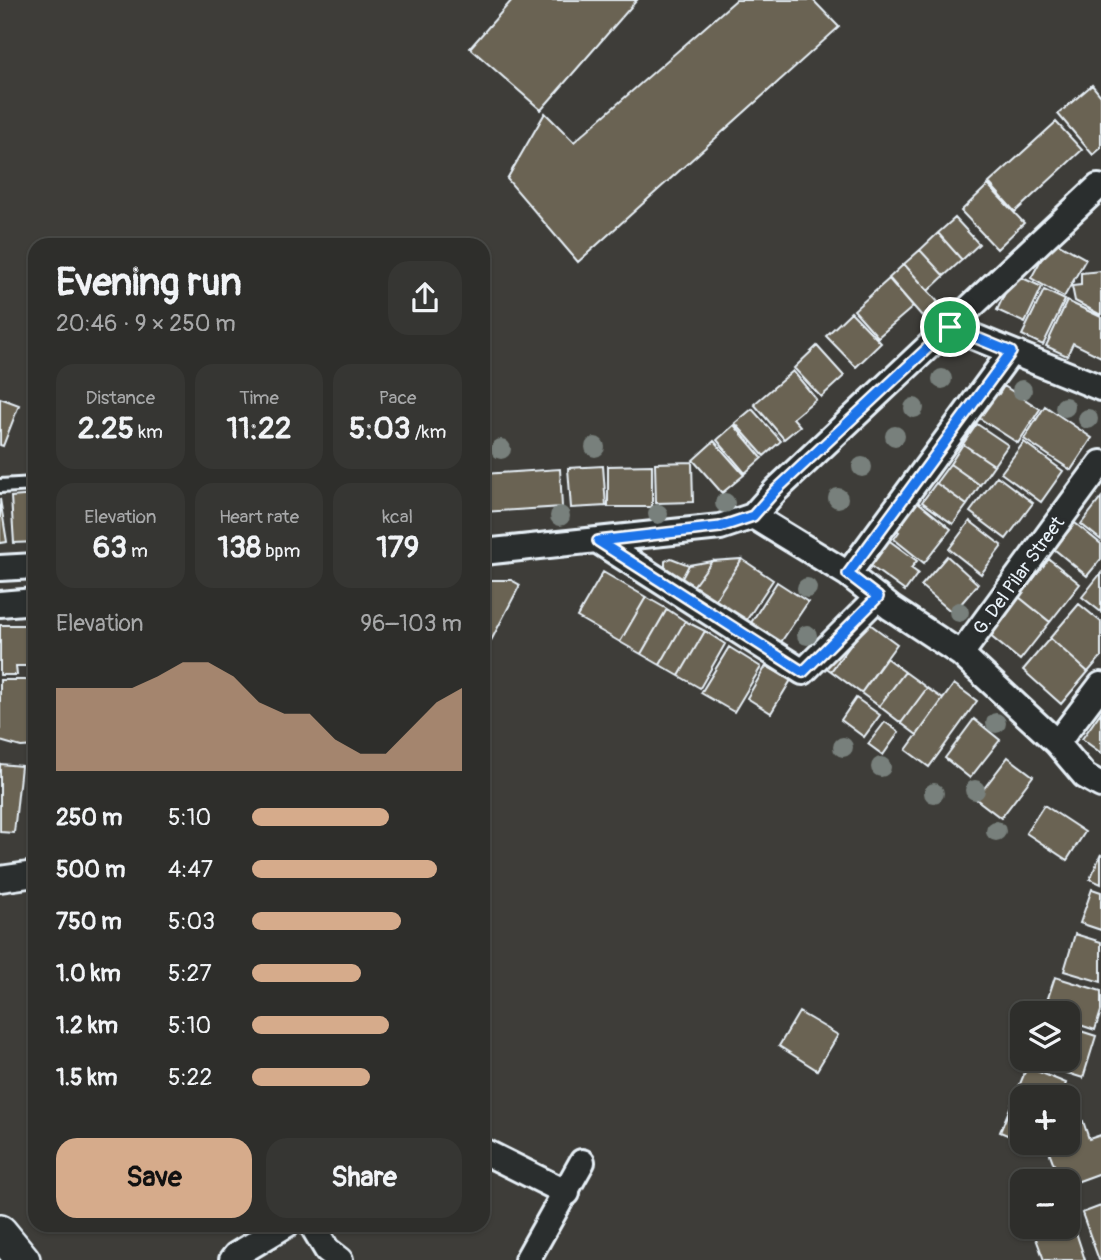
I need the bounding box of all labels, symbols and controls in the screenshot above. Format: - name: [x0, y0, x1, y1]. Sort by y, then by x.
- text: Evening run: [56, 259, 242, 307]
- button: share: [388, 261, 462, 335]
- pin: [920, 297, 980, 357]
- icon: arrive: [931, 308, 969, 346]
- text: 20:46 · 9 × 250 m: [56, 309, 236, 338]
- text: Distance: [86, 386, 155, 410]
- text: Time: [239, 386, 279, 410]
- text: Pace: [379, 386, 416, 410]
- text: 2.25: [78, 410, 134, 447]
- text: 11:22: [226, 410, 292, 447]
- text: 5:03: [349, 410, 411, 447]
- text: km: [134, 420, 163, 444]
- text: /km: [411, 420, 446, 444]
- text: Elevation: [84, 505, 157, 529]
- text: Heart rate: [219, 505, 299, 529]
- text: kcal: [382, 505, 413, 529]
- street label: G. Del Pilar Street: [968, 511, 1070, 639]
- text: 63: [93, 529, 127, 566]
- text: 138: [218, 529, 261, 566]
- text: 179: [376, 529, 419, 566]
- text: m: [127, 539, 148, 563]
- text: bpm: [261, 539, 300, 563]
- text: Elevation: [56, 609, 144, 638]
- text: 96–103 m: [360, 609, 462, 638]
- text: 250 m: [56, 803, 122, 832]
- text: 5:10: [168, 803, 211, 832]
- text: 500 m: [56, 855, 125, 884]
- text: 4:47: [168, 855, 213, 884]
- text: 750 m: [56, 907, 122, 936]
- text: 5:03: [168, 907, 215, 936]
- text: 1.0 km: [56, 959, 121, 988]
- text: 5:27: [168, 959, 212, 988]
- map controls: [1010, 1001, 1080, 1239]
- button: layers: [1010, 1001, 1080, 1071]
- text: 1.2 km: [56, 1011, 118, 1040]
- text: 5:10: [168, 1011, 211, 1040]
- text: 1.5 km: [56, 1063, 118, 1092]
- text: 5:22: [168, 1063, 212, 1092]
- button: +: [1010, 1085, 1080, 1155]
- button: Save: [56, 1138, 252, 1218]
- button: Share: [266, 1138, 462, 1218]
- button: −: [1010, 1169, 1080, 1239]

